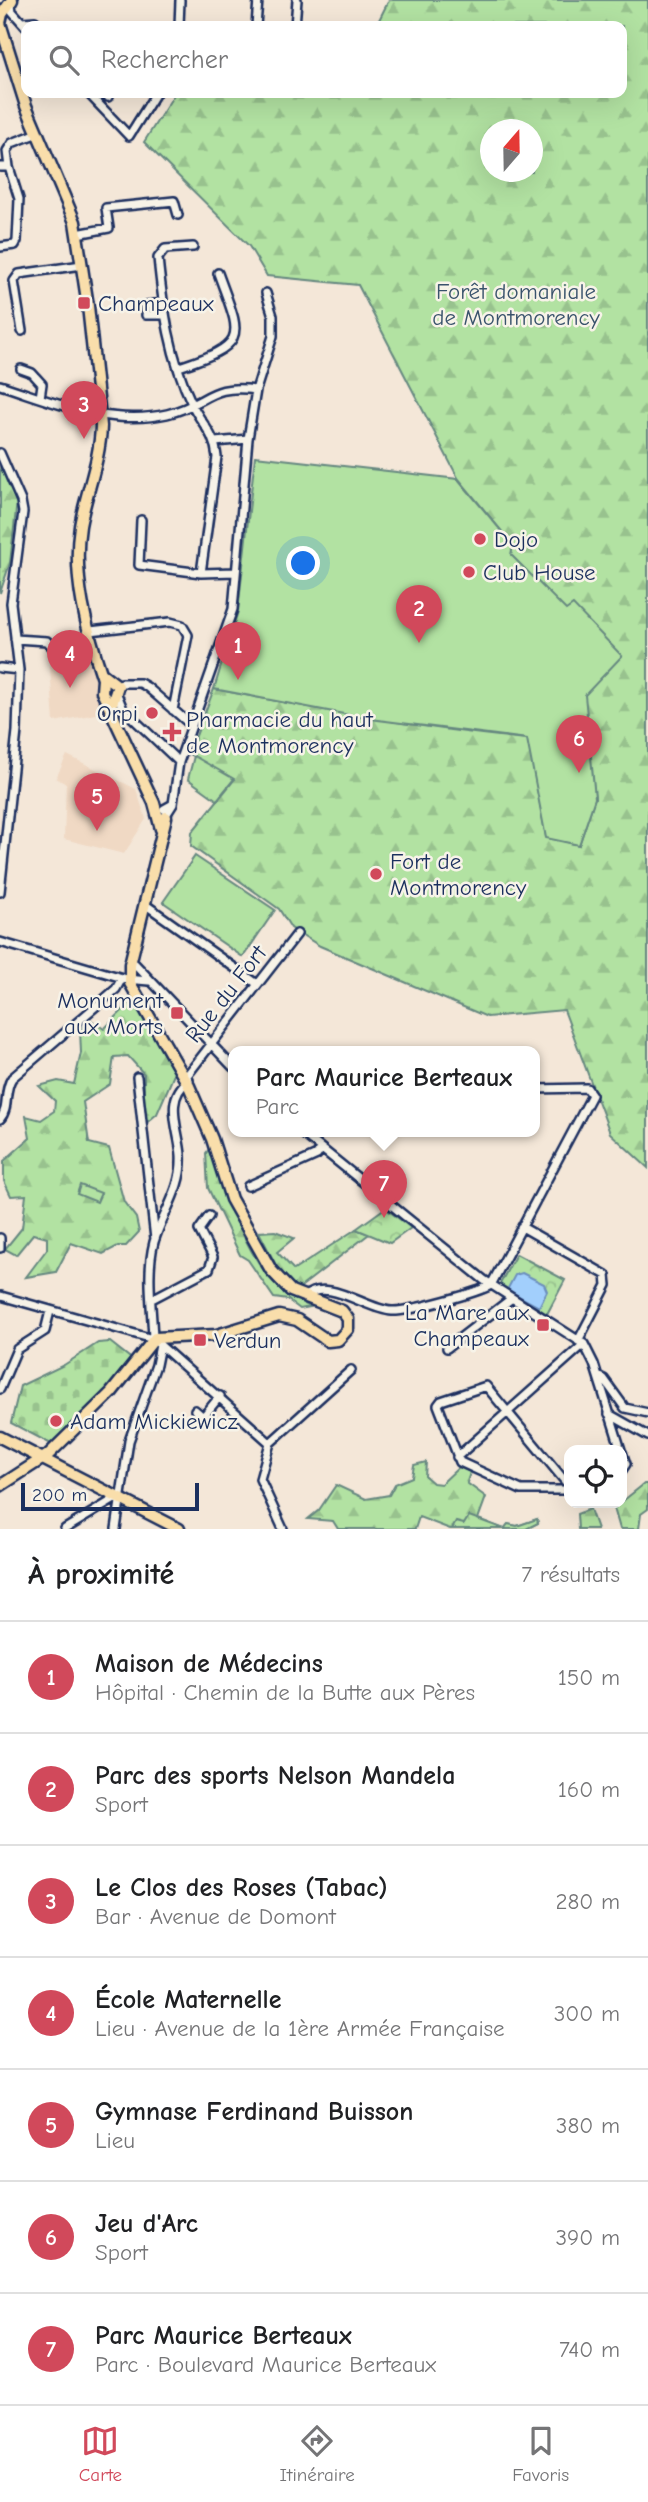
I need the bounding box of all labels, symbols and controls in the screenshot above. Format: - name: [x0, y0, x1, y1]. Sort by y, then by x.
- search box: [21, 21, 627, 98]
- icon: search: [45, 41, 83, 79]
- text: Rechercher: [101, 45, 228, 75]
- north arrow: [480, 119, 543, 182]
- park label: Forêt domaniale de Montmorency: [432, 278, 601, 331]
- place label: Champeaux: [98, 290, 214, 317]
- marker: Champeaux: [76, 295, 92, 311]
- pin: 3: [61, 381, 107, 439]
- place label: Dojo: [494, 526, 538, 553]
- marker: Dojo: [472, 531, 488, 547]
- your location: [286, 546, 320, 580]
- place label: Club House: [483, 559, 595, 586]
- marker: Club House: [461, 564, 477, 580]
- pin: 2: [396, 585, 442, 643]
- pin: 1: [215, 622, 261, 680]
- pin: 4: [47, 630, 93, 688]
- place label: Orpi: [97, 700, 138, 727]
- marker: Orpi: [144, 705, 160, 721]
- place label: Pharmacie du haut de Montmorency: [186, 706, 374, 759]
- pin: 6: [556, 715, 602, 773]
- marker: Pharmacie du haut de Montmorency: [164, 724, 180, 740]
- pin: 5: [74, 773, 120, 831]
- place label: Fort de Montmorency: [390, 848, 527, 901]
- marker: Fort de Montmorency: [368, 866, 384, 882]
- street label: Rue du Fort: [180, 939, 273, 1048]
- place label: Monument aux Morts: [57, 987, 164, 1040]
- marker: Monument aux Morts: [169, 1005, 185, 1021]
- popup: [228, 1046, 540, 1137]
- text: Parc Maurice Berteaux: [256, 1063, 512, 1093]
- text: Parc: [256, 1093, 299, 1120]
- pin: 7: [361, 1160, 407, 1218]
- place label: La Mare aux Champeaux: [405, 1299, 529, 1352]
- marker: La Mare aux Champeaux: [535, 1317, 551, 1333]
- place label: Verdun: [214, 1327, 282, 1354]
- marker: Verdun: [192, 1332, 208, 1348]
- place label: Adam Mickiewicz: [70, 1408, 238, 1435]
- marker: Adam Mickiewicz: [48, 1413, 64, 1429]
- map controls: [564, 1445, 627, 1508]
- button: locate: [564, 1445, 627, 1508]
- scale bar: [21, 1480, 200, 1512]
- text: 200 m: [32, 1484, 87, 1506]
- text: À proximité: [28, 1557, 174, 1592]
- text: 7 résultats: [521, 1561, 620, 1588]
- text: Maison de Médecins: [95, 1649, 323, 1679]
- text: 1: [46, 1664, 56, 1691]
- text: 150 m: [558, 1664, 620, 1691]
- text: Hôpital · Chemin de la Butte aux Pères: [95, 1679, 475, 1706]
- text: Parc des sports Nelson Mandela: [95, 1761, 455, 1791]
- text: 2: [45, 1776, 57, 1803]
- text: 160 m: [558, 1776, 620, 1803]
- text: Sport: [95, 1791, 148, 1818]
- text: Le Clos des Roses (Tabac): [95, 1873, 388, 1903]
- text: 3: [45, 1888, 57, 1915]
- text: 280 m: [555, 1888, 620, 1915]
- text: Bar · Avenue de Domont: [95, 1903, 336, 1930]
- text: École Maternelle: [95, 1985, 281, 2015]
- text: 4: [46, 2000, 56, 2027]
- text: 300 m: [554, 2000, 620, 2027]
- text: Lieu · Avenue de la 1ère Armée Française: [95, 2015, 505, 2042]
- text: Gymnase Ferdinand Buisson: [95, 2097, 413, 2127]
- text: 5: [45, 2112, 57, 2139]
- text: 380 m: [556, 2112, 620, 2139]
- text: Lieu: [95, 2127, 135, 2154]
- text: Jeu d'Arc: [95, 2209, 198, 2239]
- text: 6: [45, 2224, 57, 2251]
- text: 390 m: [555, 2224, 620, 2251]
- text: Sport: [95, 2239, 148, 2266]
- text: Parc Maurice Berteaux: [95, 2321, 352, 2351]
- text: 7: [46, 2336, 56, 2363]
- text: 740 m: [559, 2336, 620, 2363]
- text: Parc · Boulevard Maurice Berteaux: [95, 2351, 436, 2378]
- tab: Carte: [79, 2422, 122, 2486]
- tab: Itinéraire: [280, 2422, 355, 2486]
- tab: Favoris: [512, 2422, 569, 2486]

